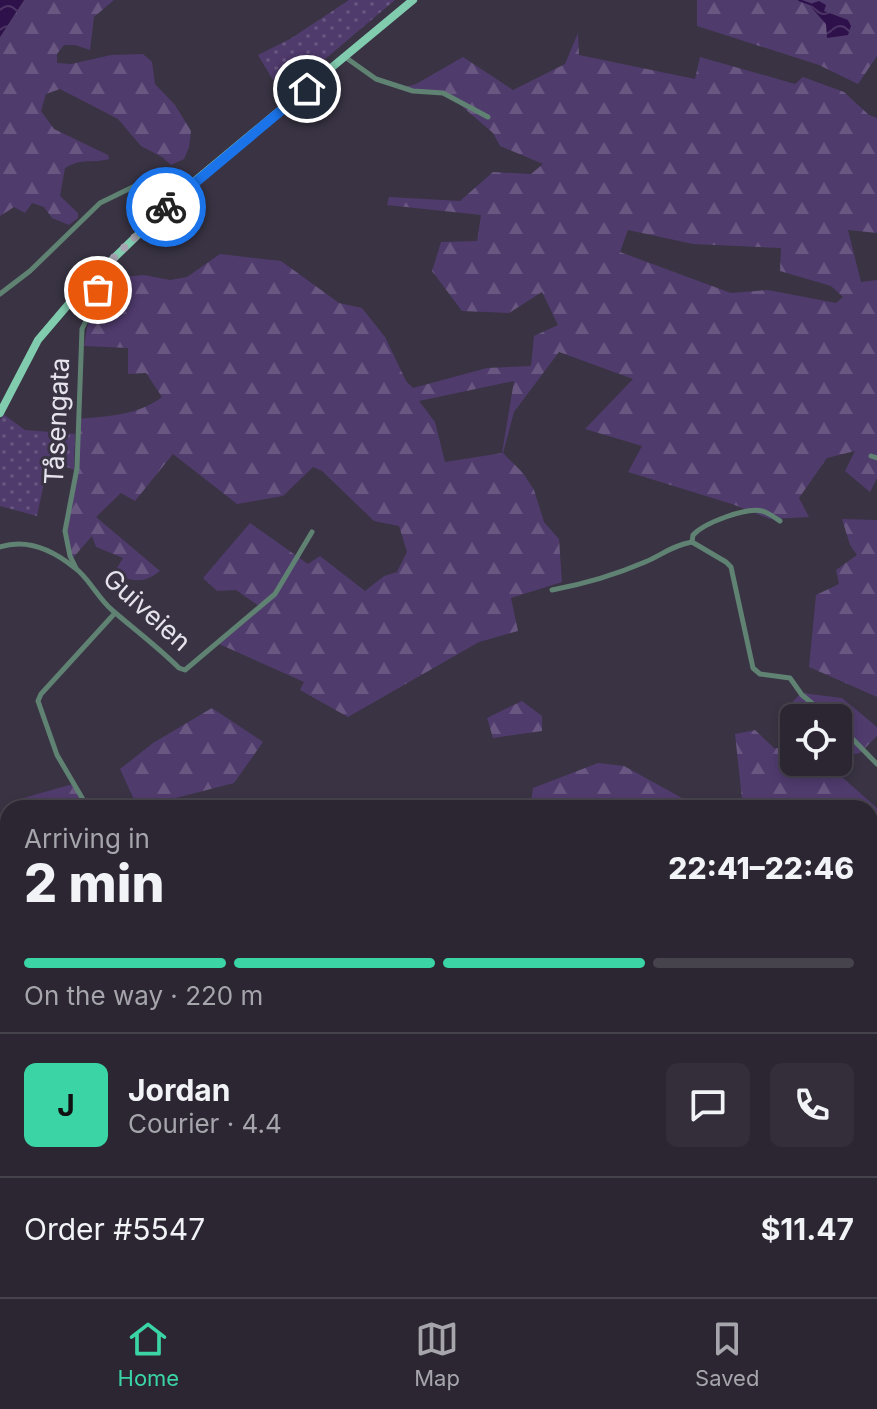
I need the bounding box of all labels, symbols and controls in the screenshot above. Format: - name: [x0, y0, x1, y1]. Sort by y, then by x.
- pin: [273, 55, 341, 123]
- icon: home: [285, 67, 329, 111]
- courier: [126, 167, 206, 247]
- icon: bike: [144, 185, 188, 229]
- pin: [64, 256, 132, 324]
- icon: bag: [76, 268, 120, 312]
- street label: Tåsengata: [38, 356, 75, 485]
- street label: Guiveien: [97, 562, 198, 657]
- map controls: [780, 704, 852, 776]
- button: locate: [780, 704, 852, 776]
- text: Arriving in: [24, 823, 150, 854]
- text: 22:41–22:46: [668, 850, 854, 886]
- text: 2 min: [24, 852, 165, 915]
- text: On the way · 220 m: [24, 980, 263, 1011]
- button: chat: [666, 1063, 750, 1147]
- button: phone: [770, 1063, 854, 1147]
- text: Jordan: [128, 1072, 230, 1108]
- text: J: [57, 1087, 75, 1123]
- text: Courier · 4.4: [128, 1108, 282, 1139]
- text: Order #5547: [24, 1211, 205, 1247]
- text: $11.47: [761, 1211, 854, 1247]
- tab: Home: [118, 1317, 179, 1391]
- tab: Map: [414, 1317, 460, 1391]
- tab: Saved: [695, 1317, 759, 1391]

